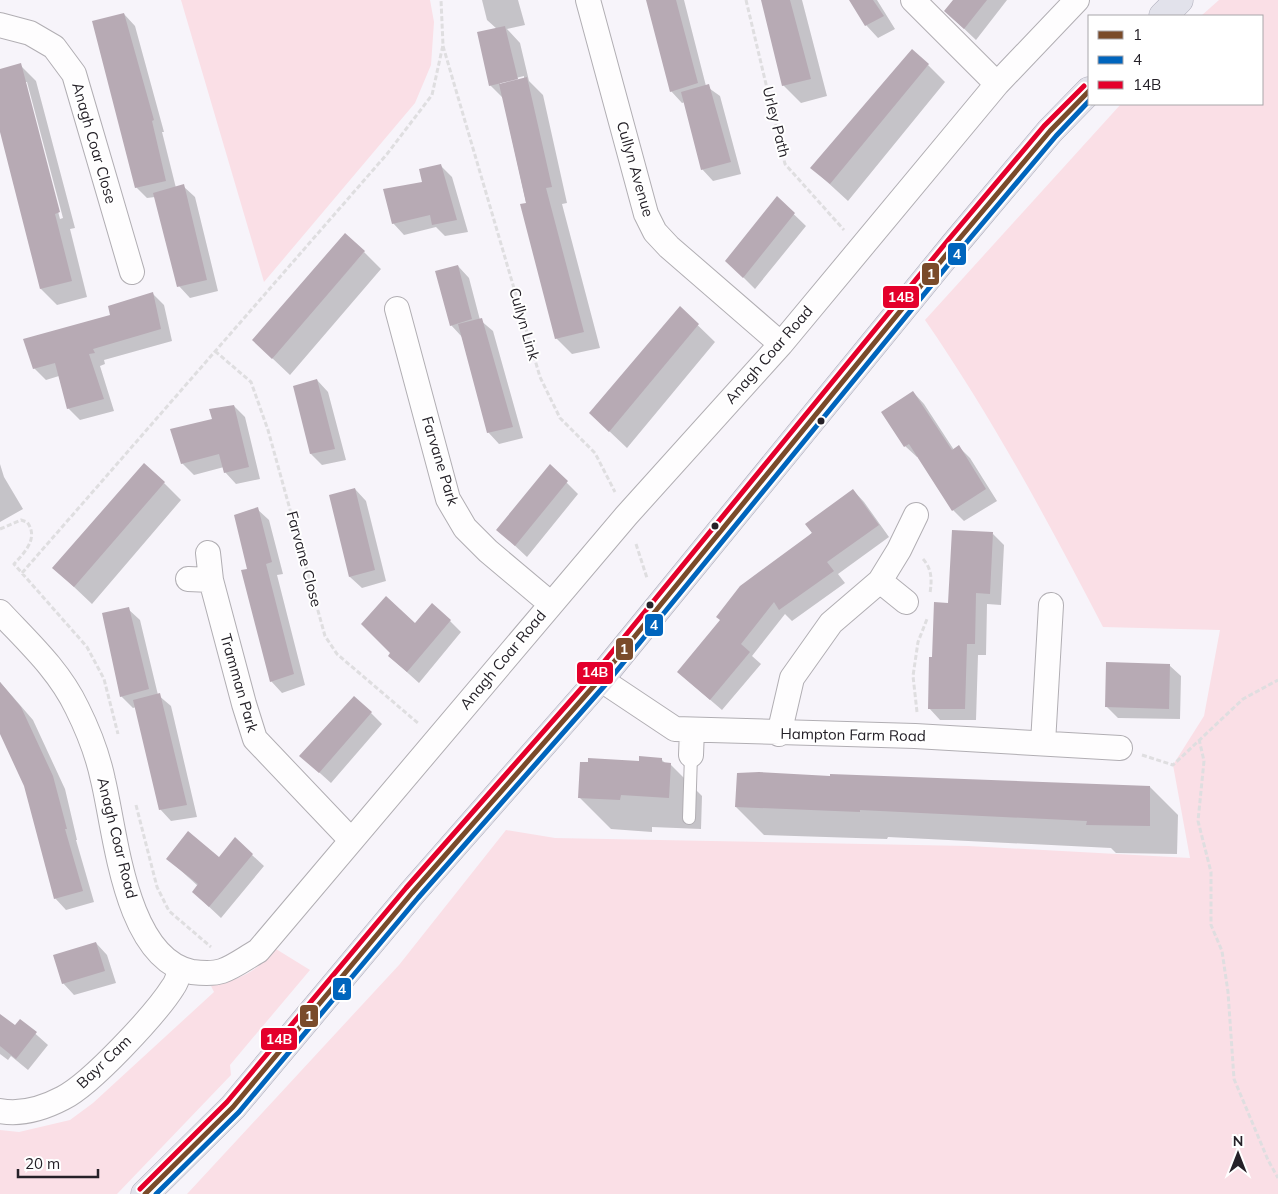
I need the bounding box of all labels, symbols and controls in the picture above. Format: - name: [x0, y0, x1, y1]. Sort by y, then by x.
- legend: [1088, 15, 1263, 105]
- text: 1: [1133, 25, 1142, 44]
- text: 4: [1133, 50, 1142, 69]
- text: 14B: [1133, 75, 1161, 94]
- street label: Anagh Coar Close: [68, 80, 121, 206]
- street label: Urley Path: [759, 84, 794, 159]
- street label: Cullyn Avenue: [613, 119, 658, 219]
- line badge: 4: [947, 242, 967, 266]
- text: 4: [953, 245, 962, 263]
- line badge: 1: [921, 262, 940, 286]
- text: 1: [927, 265, 935, 283]
- street label: Cullyn Link: [505, 285, 544, 363]
- line badge: 14B: [882, 285, 920, 309]
- text: 14B: [888, 288, 915, 306]
- street label: Anagh Coar Road: [721, 302, 816, 408]
- street label: Farvane Park: [418, 414, 463, 508]
- unlabelled marker: [816, 416, 826, 426]
- street label: Farvane Close: [283, 509, 326, 609]
- unlabelled marker: [710, 521, 720, 531]
- unlabelled marker: [645, 600, 655, 610]
- street label: Anagh Coar Road: [455, 606, 550, 713]
- line badge: 4: [644, 613, 664, 637]
- text: 4: [650, 616, 659, 634]
- street label: Tramman Park: [216, 631, 263, 735]
- line badge: 1: [615, 637, 634, 661]
- text: 1: [620, 640, 628, 658]
- line badge: 14B: [576, 661, 614, 685]
- text: 14B: [582, 663, 609, 681]
- street label: Hampton Farm Road: [780, 724, 926, 745]
- street label: Anagh Coar Road: [93, 775, 142, 900]
- line badge: 4: [332, 977, 352, 1001]
- text: 4: [338, 980, 347, 998]
- line badge: 1: [299, 1004, 319, 1028]
- text: 1: [305, 1007, 313, 1025]
- line badge: 14B: [260, 1027, 298, 1051]
- text: 14B: [266, 1030, 293, 1048]
- street label: Bayr Cam: [72, 1031, 135, 1092]
- north arrow: [1213, 1129, 1263, 1179]
- text: N: [1233, 1132, 1243, 1150]
- scale bar: [18, 1146, 98, 1178]
- text: 20 m: [25, 1154, 60, 1173]

